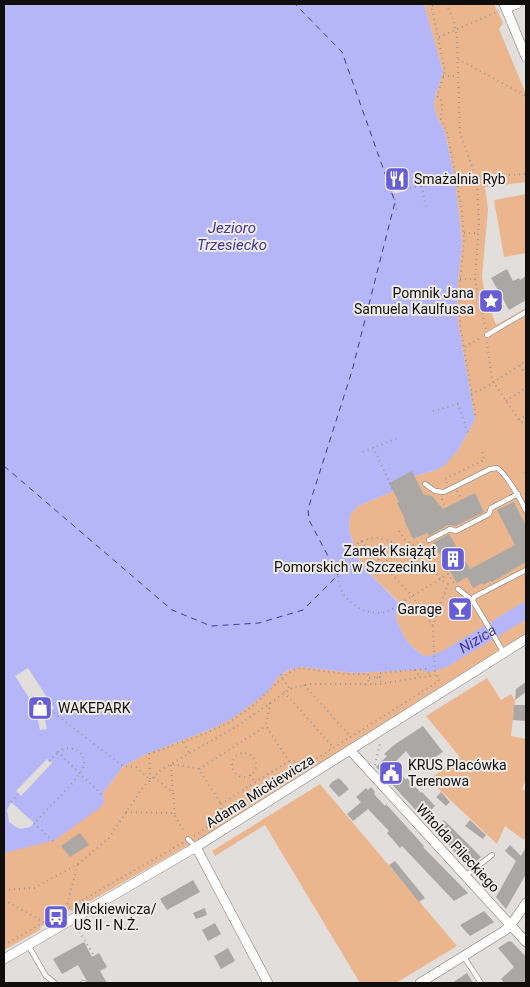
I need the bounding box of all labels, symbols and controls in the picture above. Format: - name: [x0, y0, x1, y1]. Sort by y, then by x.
- restaurant icon: Smażalnia Ryb: [384, 166, 410, 192]
- place label: Smażalnia Ryb: [414, 171, 506, 187]
- water label: Jezioro Trzesiecko: [197, 219, 267, 254]
- place label: Pomnik Jana Samuela Kaulfussa: [354, 285, 474, 317]
- place icon: Pomnik Jana Samuela Kaulfussa: [478, 288, 504, 314]
- place label: Zamek Książąt Pomorskich w Szczecinku: [274, 543, 436, 575]
- building icon: Zamek Książąt Pomorskich w Szczecinku: [440, 546, 466, 572]
- bar icon: Garage: [447, 596, 473, 622]
- place label: Garage: [397, 601, 442, 617]
- water label: Nizica: [456, 621, 500, 657]
- shop icon: WAKEPARK: [27, 695, 53, 721]
- place label: WAKEPARK: [58, 700, 131, 716]
- street label: Adama Mickiewicza: [203, 751, 317, 831]
- place label: KRUS Placówka Terenowa: [408, 757, 507, 789]
- public building icon: KRUS Placówka Terenowa: [378, 760, 404, 786]
- street label: Witolda Pileckiego: [413, 801, 503, 895]
- place label: Mickiewicza/ US II - N.Ż.: [74, 901, 157, 933]
- bus stop icon: Mickiewicza/ US II - N.Ż.: [43, 904, 69, 930]

